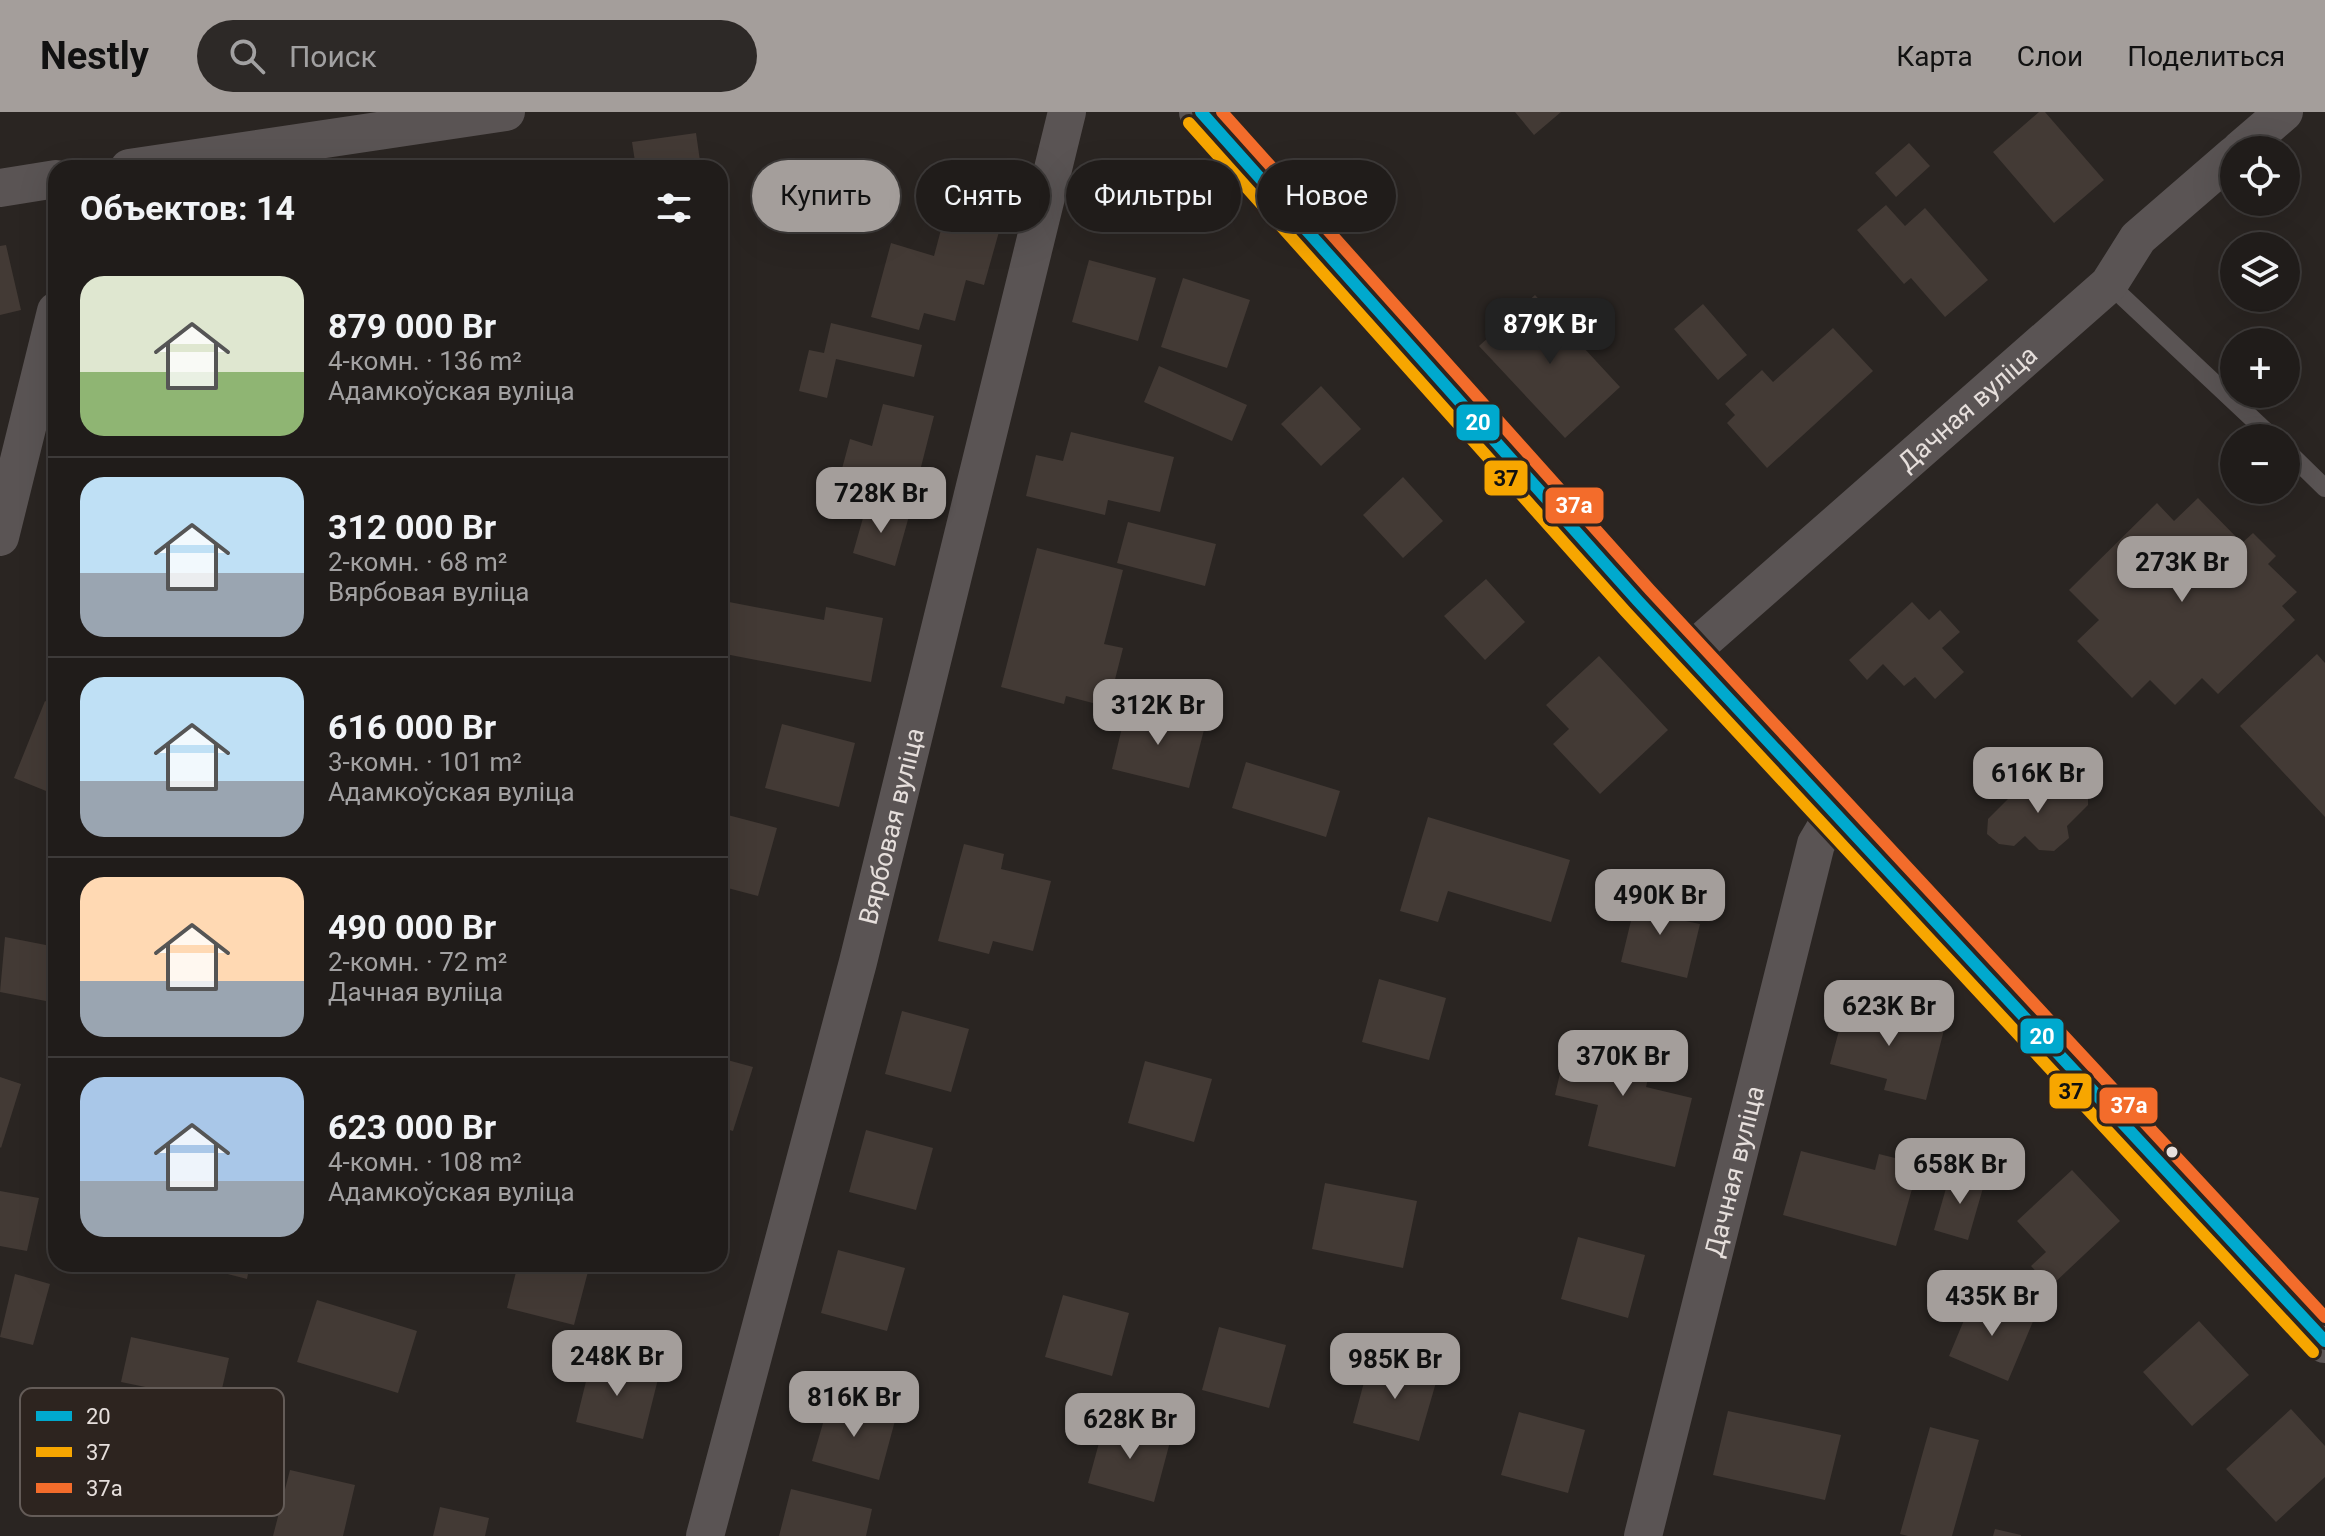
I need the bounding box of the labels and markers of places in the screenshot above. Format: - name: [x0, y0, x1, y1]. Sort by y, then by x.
- pin: 879K Br: [1476, 298, 1624, 366]
- pin: 728K Br: [807, 467, 955, 535]
- pin: 273K Br: [2108, 536, 2256, 604]
- pin: 312K Br: [1084, 679, 1232, 747]
- pin: 616K Br: [1964, 747, 2112, 815]
- pin: 490K Br: [1586, 869, 1734, 937]
- pin: 623K Br: [1815, 980, 1963, 1048]
- pin: 370K Br: [1549, 1030, 1697, 1098]
- pin: 658K Br: [1886, 1138, 2034, 1206]
- unlabelled marker: [2164, 1144, 2180, 1160]
- pin: 435K Br: [1918, 1270, 2066, 1338]
- pin: 248K Br: [543, 1330, 691, 1398]
- pin: 985K Br: [1321, 1333, 1469, 1401]
- pin: 816K Br: [780, 1371, 928, 1439]
- pin: 628K Br: [1056, 1393, 1204, 1461]

